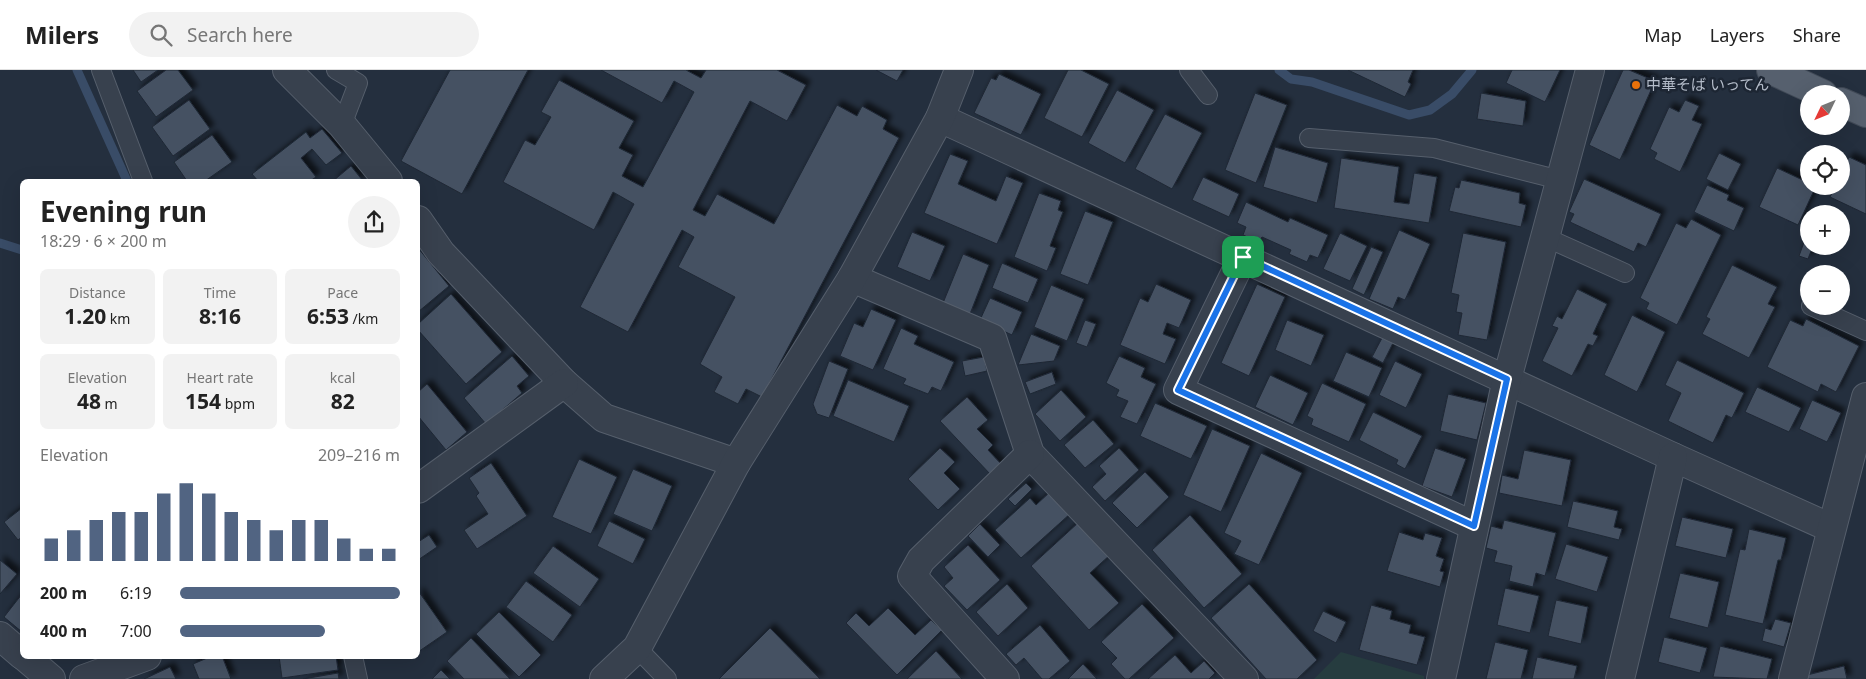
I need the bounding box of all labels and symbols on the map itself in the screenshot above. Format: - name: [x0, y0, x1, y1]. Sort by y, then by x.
- place label: 中華そば いってん: [1646, 74, 1769, 94]
- marker: 中華そば いってん: [1630, 79, 1642, 91]
- north arrow: [1800, 85, 1850, 135]
- pin: [1222, 236, 1264, 278]

